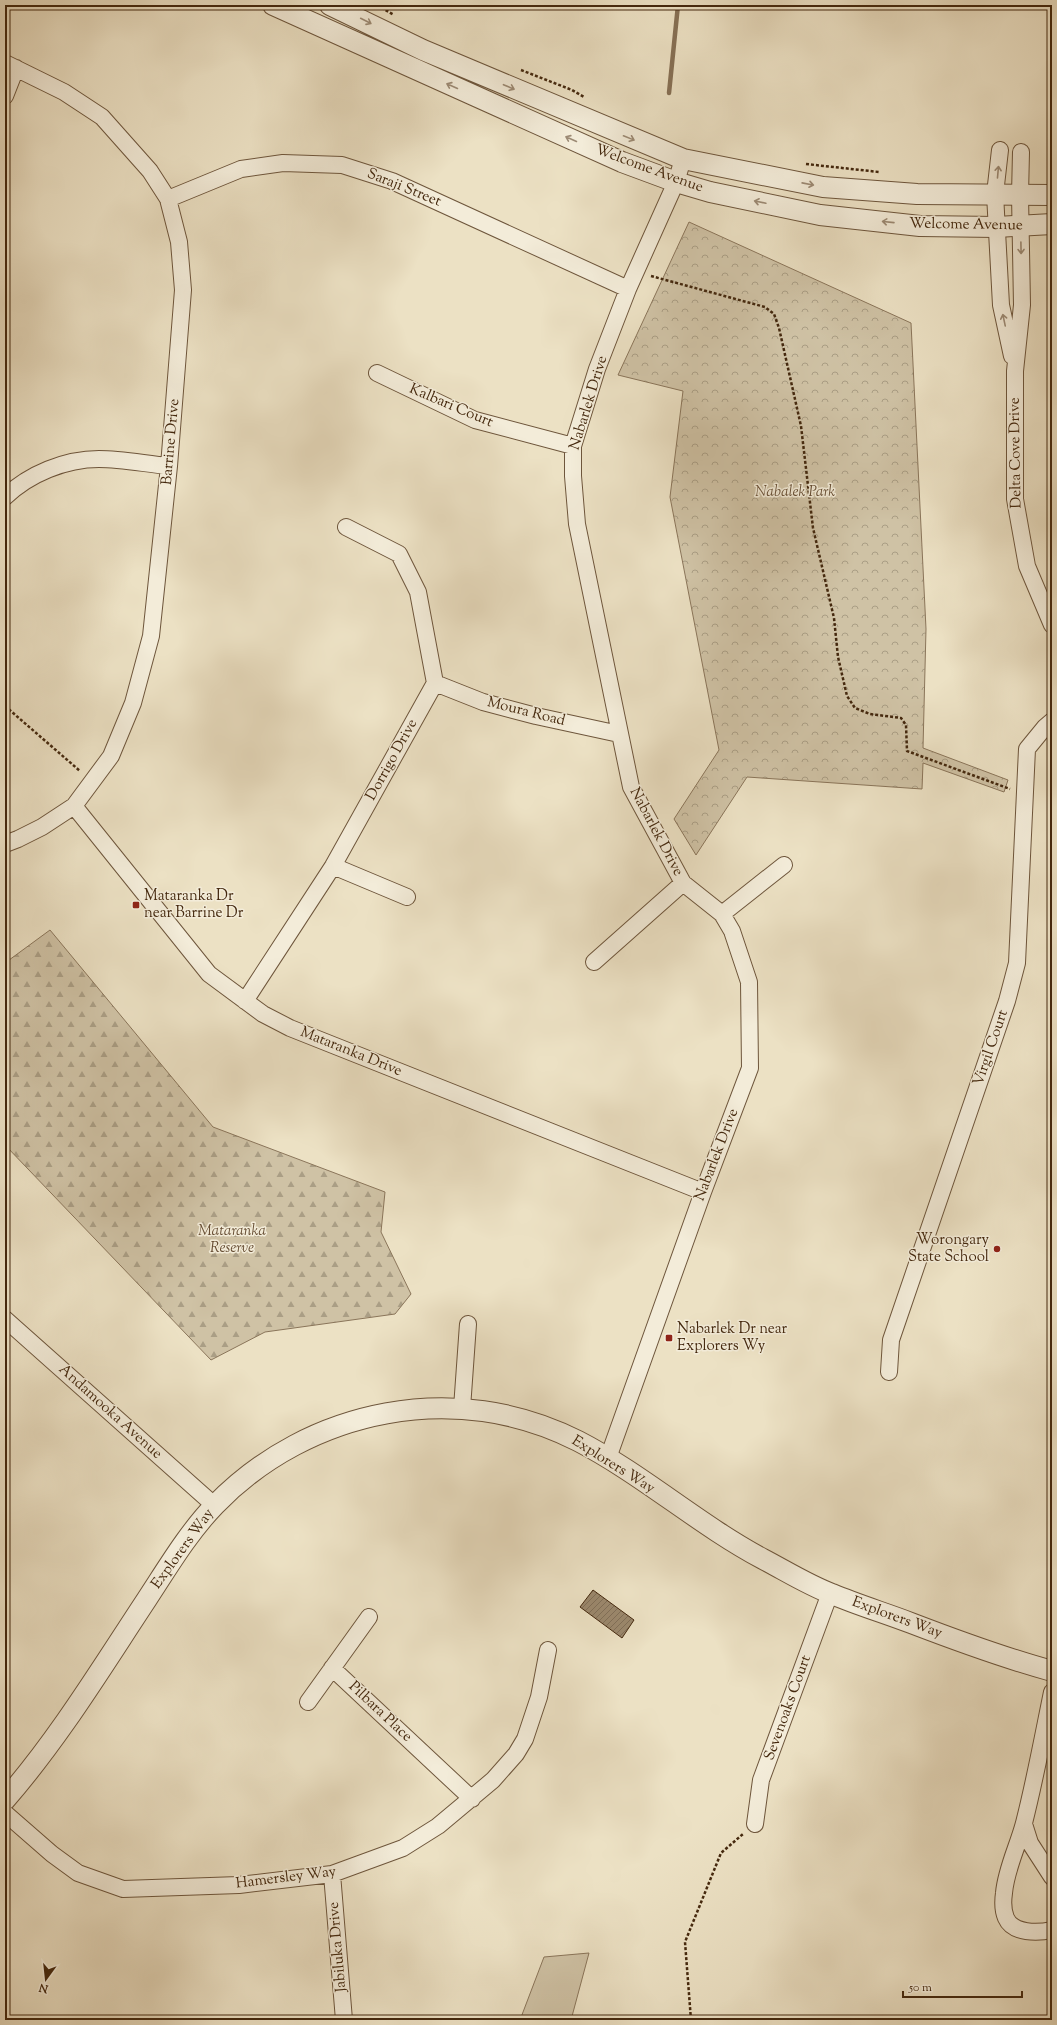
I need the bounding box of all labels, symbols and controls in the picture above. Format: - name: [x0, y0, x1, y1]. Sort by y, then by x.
- one-way arrow: [360, 18, 372, 26]
- one-way arrow: [447, 82, 459, 89]
- one-way arrow: [503, 84, 515, 92]
- one-way arrow: [565, 135, 577, 142]
- one-way arrow: [622, 135, 634, 142]
- street label: Welcome Avenue: [592, 140, 706, 198]
- street label: Saraji Street: [364, 164, 444, 212]
- one-way arrow: [994, 166, 1001, 179]
- one-way arrow: [802, 180, 815, 188]
- one-way arrow: [754, 198, 767, 206]
- street label: Welcome Avenue: [909, 214, 1023, 236]
- one-way arrow: [882, 219, 895, 226]
- one-way arrow: [1017, 241, 1025, 254]
- one-way arrow: [1000, 313, 1008, 326]
- street label: Nabarlek Drive: [565, 353, 613, 453]
- street label: Kalbari Court: [406, 379, 496, 433]
- street label: Delta Cove Drive: [1005, 397, 1027, 509]
- street label: Barrine Drive: [157, 398, 185, 486]
- park label: Nabalek Park: [755, 482, 835, 503]
- street label: Moura Road: [485, 692, 568, 732]
- street label: Dorrigo Drive: [361, 715, 423, 805]
- street label: Nabarlek Drive: [624, 784, 688, 880]
- place label: Mataranka Dr near Barrine Dr: [144, 886, 244, 924]
- marker: Mataranka Dr near Barrine Dr: [131, 900, 141, 910]
- street label: Virgil Court: [968, 1007, 1014, 1089]
- street label: Mataranka Drive: [297, 1022, 405, 1082]
- street label: Nabarlek Drive: [690, 1106, 744, 1204]
- park label: Mataranka Reserve: [198, 1221, 266, 1259]
- place label: Worongary State School: [908, 1230, 990, 1268]
- marker: Worongary State School: [992, 1244, 1002, 1254]
- place label: Nabarlek Dr near Explorers Wy: [677, 1319, 788, 1357]
- marker: Nabarlek Dr near Explorers Wy: [664, 1333, 674, 1343]
- street label: Andamooka Avenue: [53, 1360, 167, 1464]
- street label: Explorers Way: [567, 1431, 659, 1499]
- street label: Explorers Way: [147, 1504, 220, 1594]
- street label: Explorers Way: [849, 1592, 946, 1644]
- street label: Sevenoaks Court: [759, 1652, 817, 1764]
- street label: Pilbara Place: [343, 1677, 417, 1747]
- street label: Hamersley Way: [235, 1861, 338, 1895]
- street label: Jabiluka Drive: [324, 1901, 352, 1994]
- north arrow: [26, 1959, 66, 1999]
- scale bar: [903, 1973, 1022, 1999]
- text: N: [37, 1979, 51, 1997]
- text: 50 m: [908, 1979, 932, 1997]

